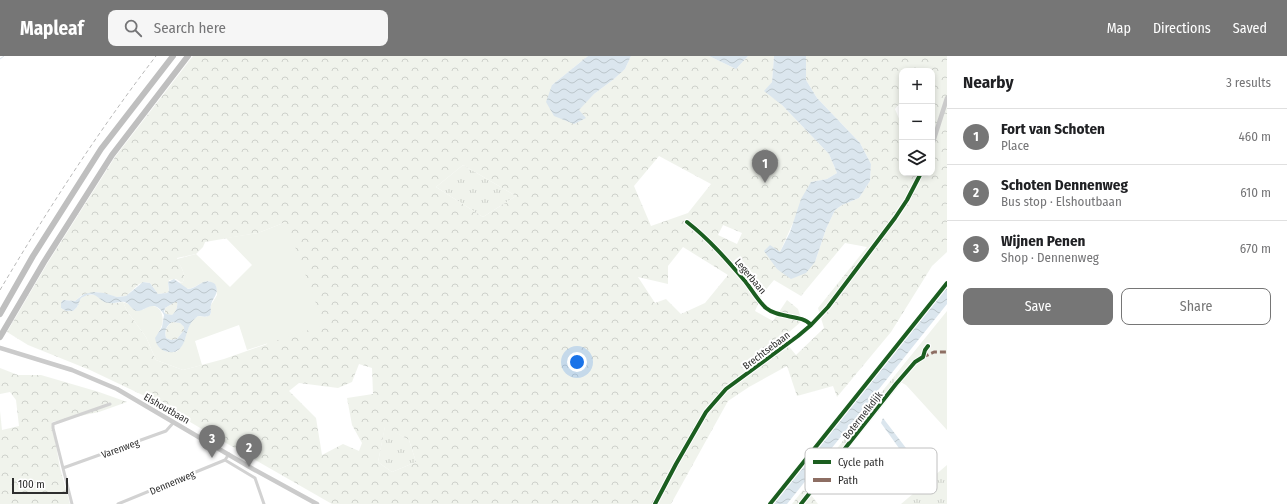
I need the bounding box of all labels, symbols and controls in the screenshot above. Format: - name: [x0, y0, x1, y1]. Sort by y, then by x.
- search box: [108, 10, 388, 46]
- text: Mapleaf: [20, 17, 84, 40]
- icon: search: [122, 17, 144, 39]
- text: Search here: [154, 19, 226, 37]
- text: Map: [1107, 20, 1131, 37]
- text: Directions: [1153, 20, 1211, 37]
- text: Saved: [1233, 20, 1267, 37]
- map controls: [899, 68, 935, 176]
- button: +: [899, 68, 935, 104]
- text: Nearby: [963, 72, 1014, 93]
- text: 3 results: [1226, 75, 1271, 90]
- button: −: [899, 104, 935, 140]
- text: Fort van Schoten: [1001, 120, 1105, 138]
- text: 1: [973, 129, 979, 144]
- text: 460 m: [1238, 129, 1271, 144]
- text: Place: [1001, 138, 1029, 153]
- button: layers: [899, 140, 935, 176]
- pin: 1: [752, 150, 778, 183]
- text: Schoten Dennenweg: [1001, 176, 1128, 194]
- text: 2: [973, 185, 979, 200]
- text: 610 m: [1240, 185, 1271, 200]
- text: Bus stop · Elshoutbaan: [1001, 194, 1122, 209]
- text: Wijnen Penen: [1001, 232, 1085, 250]
- text: 3: [973, 241, 979, 256]
- text: 670 m: [1240, 241, 1271, 256]
- text: Shop · Dennenweg: [1001, 250, 1099, 265]
- street label: Legerbaan: [732, 257, 768, 297]
- button: Save: [963, 288, 1113, 325]
- button: Share: [1121, 288, 1271, 325]
- street label: Brechtsebaan: [741, 329, 793, 372]
- your location: [567, 352, 587, 372]
- street label: Botermelkdijk: [840, 389, 885, 442]
- street label: Elshoutbaan: [141, 391, 192, 427]
- pin: 3: [199, 425, 225, 458]
- pin: 2: [236, 434, 262, 467]
- street label: Varenweg: [100, 436, 141, 461]
- legend: [805, 448, 937, 494]
- text: Cycle path: [838, 456, 884, 469]
- street label: Dennenweg: [148, 468, 197, 498]
- text: Path: [838, 474, 858, 487]
- scale bar: [12, 476, 68, 495]
- text: 100 m: [18, 478, 45, 491]

